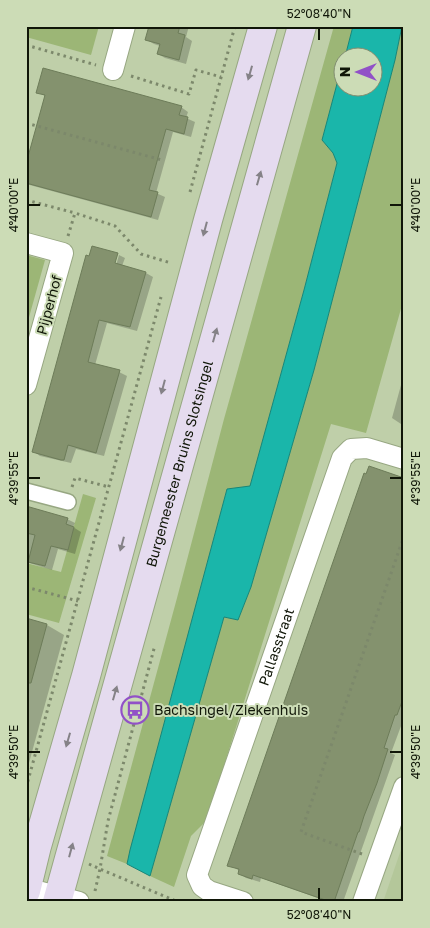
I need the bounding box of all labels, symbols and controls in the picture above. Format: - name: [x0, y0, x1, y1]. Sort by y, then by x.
- text: 52°08'40"N: [287, 6, 351, 21]
- north arrow: [332, 48, 382, 98]
- one-way arrow: [245, 66, 253, 81]
- text: N: [336, 67, 353, 77]
- one-way arrow: [256, 171, 264, 186]
- text: 4°40'00"E: [6, 178, 21, 232]
- text: 4°40'00"E: [408, 178, 423, 232]
- one-way arrow: [201, 222, 209, 237]
- street label: Pijperhof: [32, 273, 65, 336]
- one-way arrow: [212, 327, 220, 342]
- street label: Burgemeester Bruins Slotsingel: [142, 358, 216, 569]
- one-way arrow: [159, 379, 167, 394]
- text: 4°39'55"E: [6, 451, 21, 505]
- text: 4°39'55"E: [408, 451, 423, 505]
- one-way arrow: [117, 536, 125, 551]
- street label: Pallasstraat: [255, 606, 297, 688]
- one-way arrow: [111, 686, 119, 701]
- bus stop icon: Bachsingel/Ziekenhuis: [120, 695, 150, 725]
- place label: Bachsingel/Ziekenhuis: [154, 701, 308, 718]
- text: 4°39'50"E: [6, 725, 21, 779]
- text: 4°39'50"E: [408, 725, 423, 779]
- one-way arrow: [63, 732, 71, 747]
- one-way arrow: [67, 842, 75, 857]
- text: 52°08'40"N: [287, 907, 351, 922]

